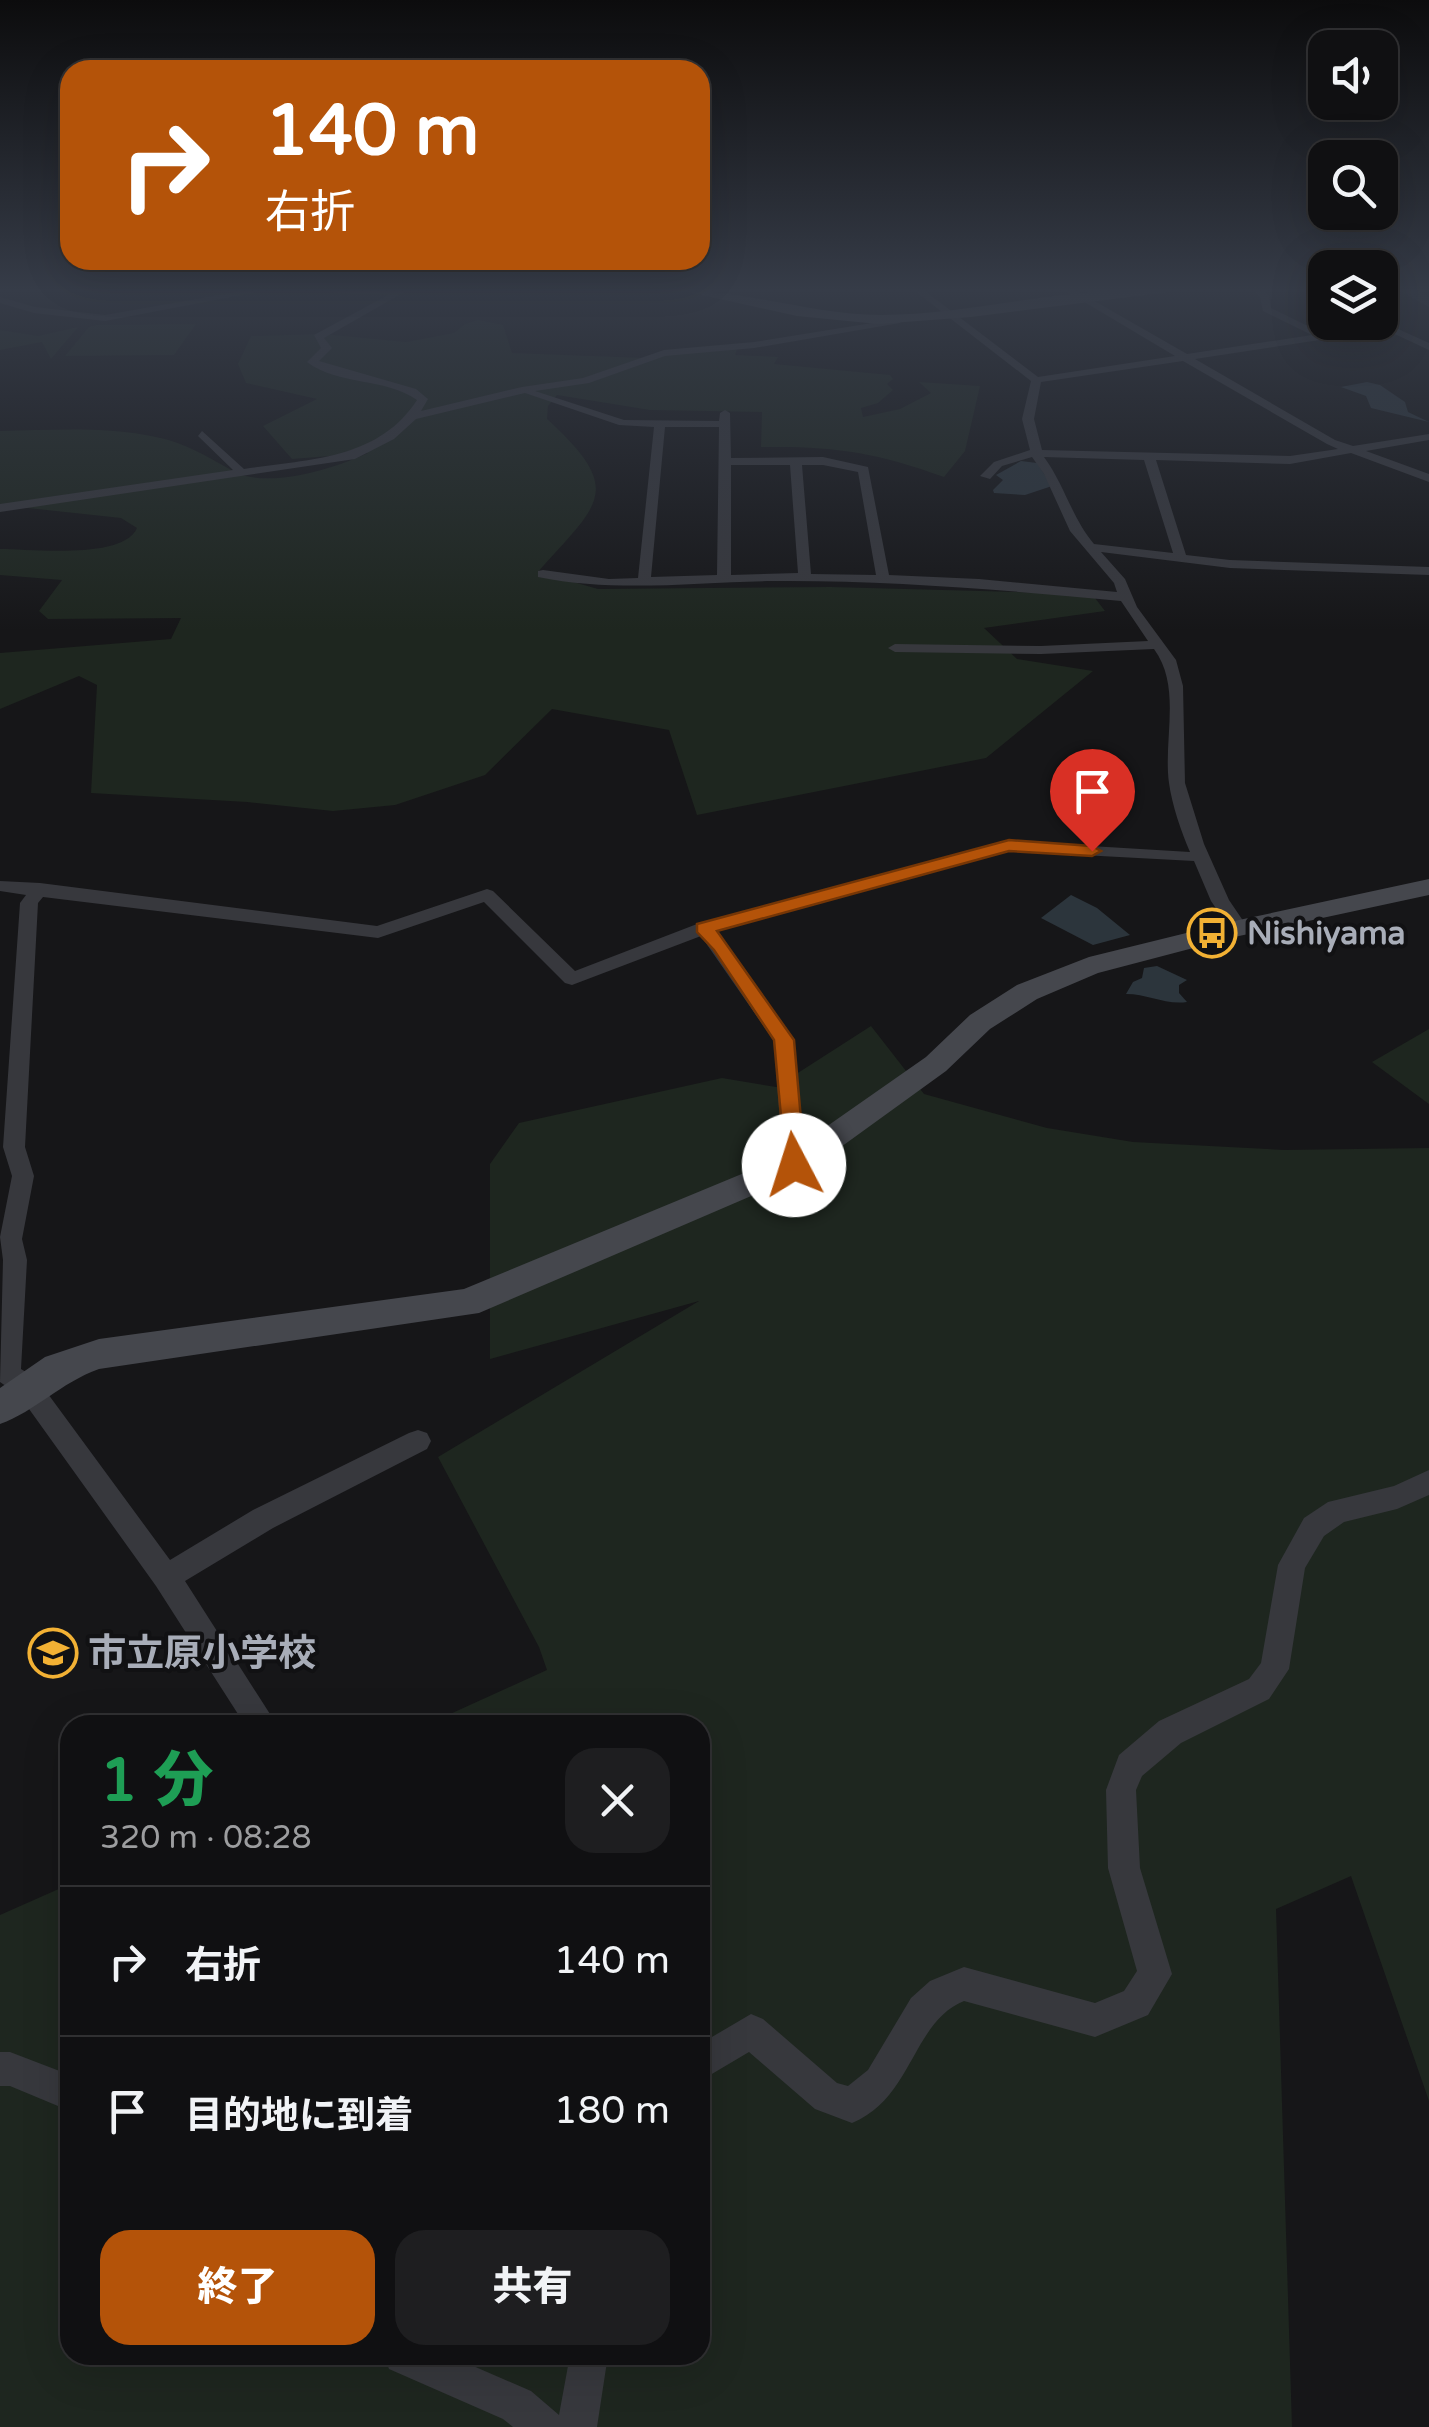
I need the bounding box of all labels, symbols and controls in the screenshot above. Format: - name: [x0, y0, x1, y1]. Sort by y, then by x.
- map controls: [1308, 30, 1398, 340]
- button: sound: [1308, 30, 1398, 120]
- text: 140 m: [265, 90, 479, 174]
- icon: right: [100, 100, 230, 230]
- button: search: [1308, 140, 1398, 230]
- text: 右折: [265, 186, 355, 240]
- button: layers: [1308, 250, 1398, 340]
- pin: [1050, 749, 1135, 852]
- icon: arrive: [1065, 764, 1120, 819]
- bus stop icon: Nishiyama: [1186, 907, 1238, 959]
- place label: Nishiyama: [1247, 915, 1406, 953]
- position arrow: [742, 1113, 846, 1217]
- school or university icon: 市立原小学校: [27, 1627, 79, 1679]
- place label: 市立原小学校: [88, 1631, 316, 1677]
- text: 1 分: [100, 1745, 213, 1817]
- button: close: [565, 1748, 670, 1853]
- text: 320 m · 08:28: [100, 1819, 312, 1857]
- icon: right: [100, 1934, 155, 1989]
- text: 140 m: [554, 1938, 670, 1984]
- text: 右折: [185, 1943, 261, 1989]
- icon: arrive: [100, 2084, 155, 2139]
- text: 180 m: [554, 2088, 670, 2134]
- text: 目的地に到着: [185, 2093, 413, 2139]
- button: 終了: [100, 2230, 375, 2345]
- button: 共有: [395, 2230, 670, 2345]

